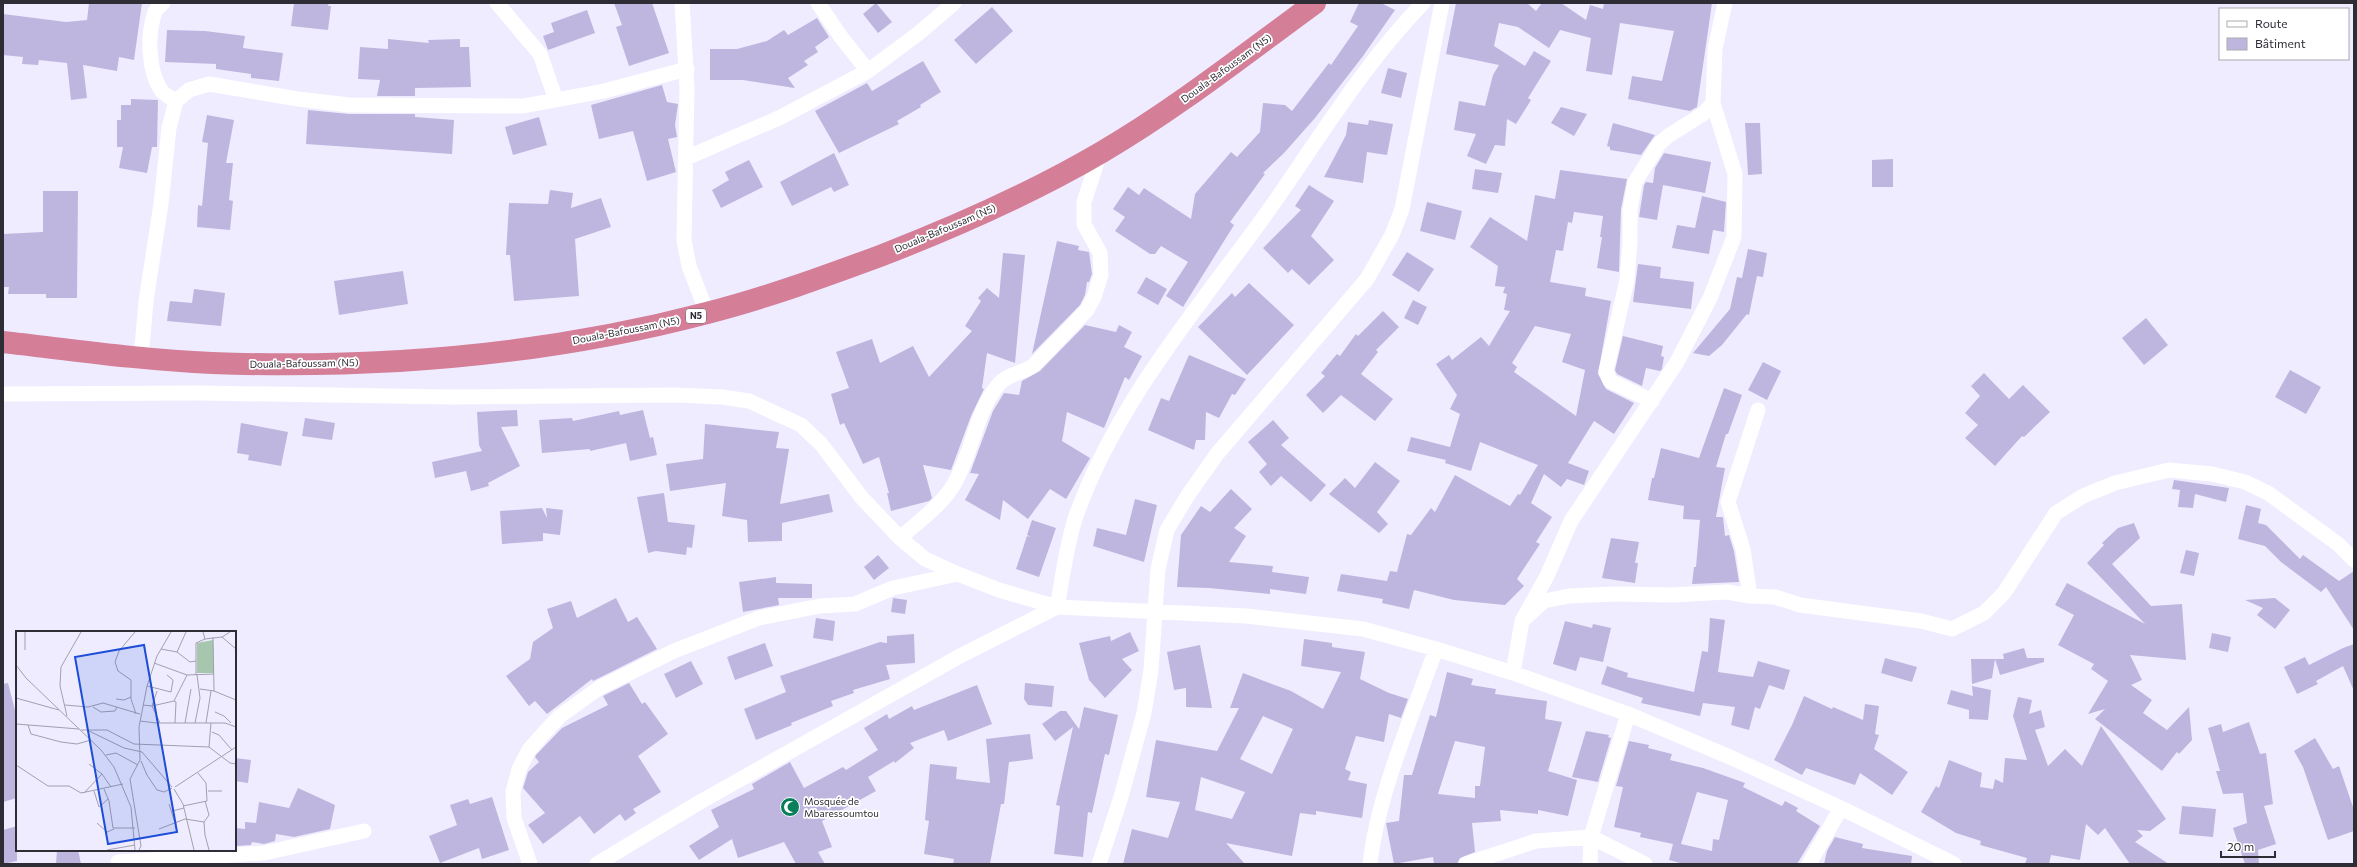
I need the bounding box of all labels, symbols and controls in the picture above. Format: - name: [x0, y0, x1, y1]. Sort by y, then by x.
- legend: [2219, 8, 2349, 60]
- text: Route: [2255, 16, 2288, 30]
- street label: Douala-Bafoussam (N5): [1178, 31, 1274, 105]
- text: Bâtiment: [2255, 36, 2306, 50]
- street label: Douala-Bafoussam (N5): [893, 201, 998, 255]
- road number: N5: [686, 309, 706, 323]
- street label: Douala-Bafoussam (N5): [571, 314, 681, 346]
- street label: Douala-Bafoussam (N5): [249, 356, 359, 370]
- inset map: [16, 631, 236, 851]
- place label: Mosquée de Mbaressoumtou: [804, 795, 879, 819]
- mosque icon: Mosquée de Mbaressoumtou: [779, 796, 801, 818]
- scale bar: [2221, 833, 2275, 859]
- text: 20 m: [2227, 839, 2254, 853]

